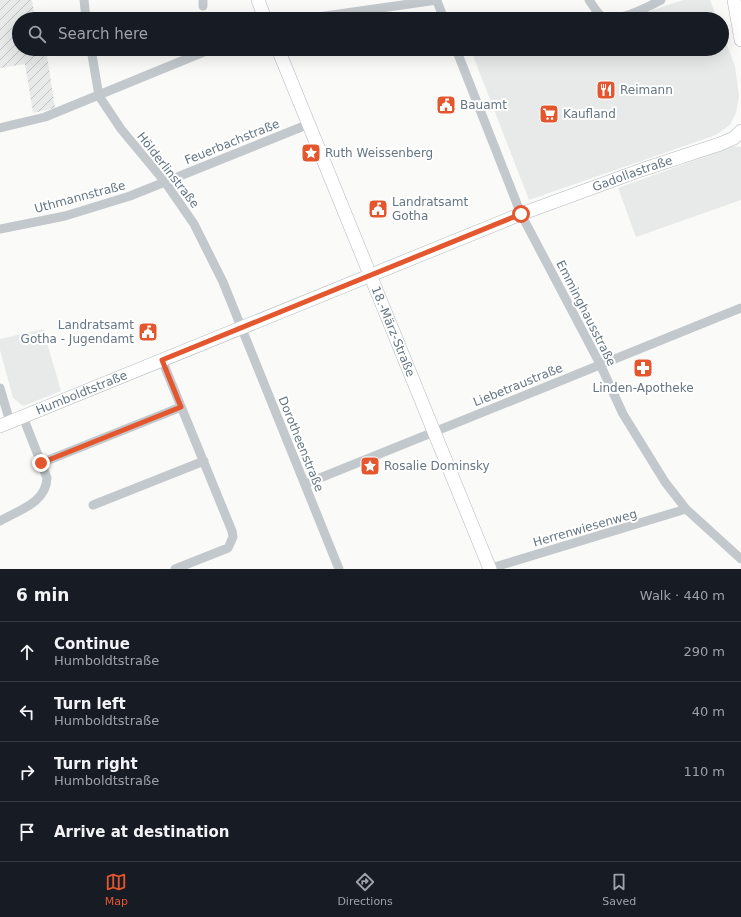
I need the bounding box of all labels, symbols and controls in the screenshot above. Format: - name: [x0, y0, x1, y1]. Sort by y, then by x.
- search box: [12, 12, 729, 56]
- icon: search: [26, 23, 48, 45]
- text: Search here: [58, 25, 148, 43]
- restaurant icon: Reimann: [595, 79, 617, 101]
- place label: Reimann: [620, 83, 673, 97]
- public building icon: Bauamt: [435, 94, 457, 116]
- place label: Bauamt: [460, 98, 507, 112]
- supermarket icon: Kaufland: [538, 103, 560, 125]
- place label: Kaufland: [563, 107, 616, 121]
- street label: Feuerbachstraße: [183, 117, 281, 167]
- street label: Hölderlinstraße: [134, 129, 202, 211]
- place icon: Ruth Weissenberg: [300, 142, 322, 164]
- place label: Ruth Weissenberg: [325, 146, 433, 160]
- street label: Gadollastraße: [590, 153, 674, 194]
- street label: Uthmannstraße: [33, 178, 127, 216]
- place label: Landratsamt Gotha: [392, 195, 469, 223]
- public building icon: Landratsamt Gotha: [367, 198, 389, 220]
- route start: [512, 205, 530, 223]
- street label: Emminghausstraße: [553, 258, 619, 368]
- street label: 18.-März-Straße: [368, 284, 418, 379]
- place label: Landratsamt Gotha - Jugendamt: [21, 318, 134, 346]
- public building icon: Landratsamt Gotha - Jugendamt: [137, 321, 159, 343]
- pharmacy icon: Linden-Apotheke: [632, 357, 654, 379]
- street label: Liebetraustraße: [471, 361, 565, 409]
- street label: Humboldtstraße: [34, 368, 129, 418]
- place label: Linden-Apotheke: [592, 381, 694, 395]
- street label: Dorotheenstraße: [276, 394, 326, 494]
- route end: [32, 454, 50, 472]
- place icon: Rosalie Dominsky: [359, 455, 381, 477]
- place label: Rosalie Dominsky: [384, 459, 490, 473]
- street label: Herrenwiesenweg: [531, 506, 639, 550]
- text: 6 min: [16, 585, 69, 605]
- text: Walk · 440 m: [640, 588, 725, 603]
- text: Continue: [54, 635, 130, 653]
- icon: ahead: [16, 641, 38, 663]
- text: 290 m: [683, 644, 725, 659]
- text: Humboldtstraße: [54, 653, 159, 668]
- text: Turn left: [54, 695, 126, 713]
- icon: left: [16, 701, 38, 723]
- text: 40 m: [692, 704, 725, 719]
- text: Humboldtstraße: [54, 713, 159, 728]
- text: Turn right: [54, 755, 138, 773]
- icon: right: [16, 761, 38, 783]
- text: 110 m: [683, 764, 725, 779]
- text: Humboldtstraße: [54, 773, 159, 788]
- icon: arrive: [16, 821, 38, 843]
- text: Arrive at destination: [54, 823, 229, 841]
- tab: Map: [105, 871, 128, 908]
- tab: Directions: [337, 871, 393, 908]
- tab: Saved: [602, 871, 636, 908]

